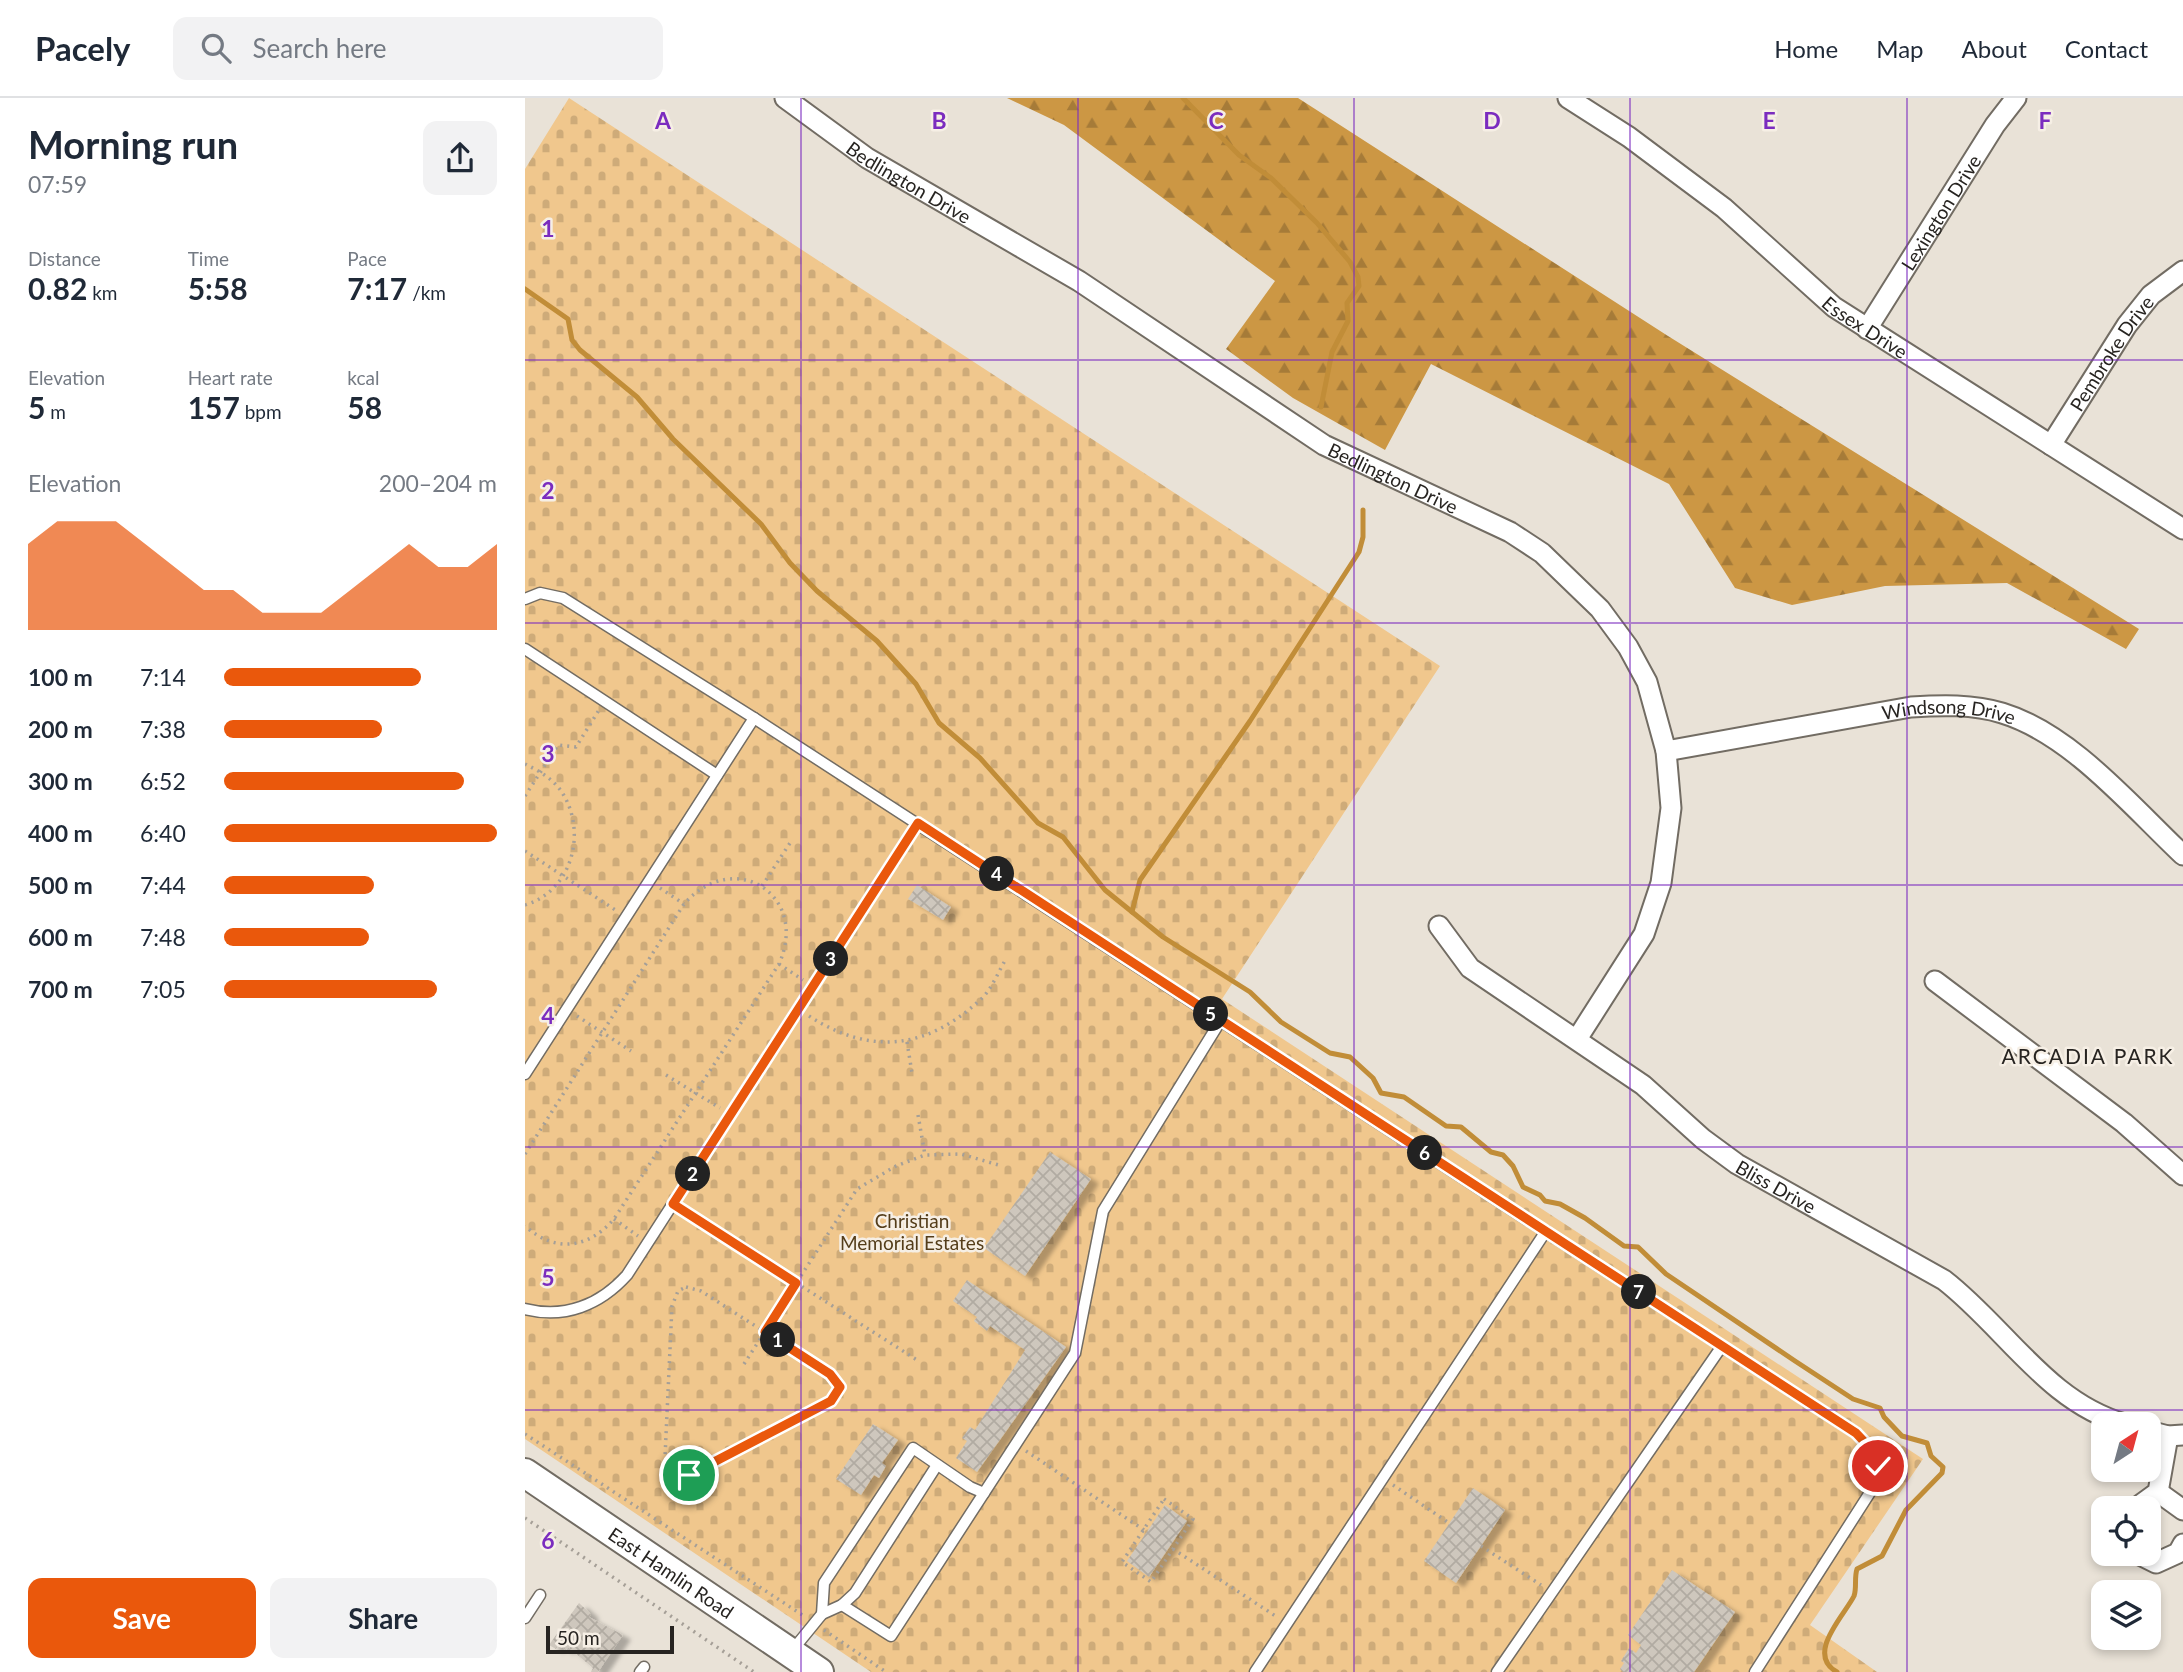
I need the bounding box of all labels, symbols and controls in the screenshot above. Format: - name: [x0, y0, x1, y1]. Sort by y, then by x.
- search box: [173, 17, 663, 80]
- text: Pacely: [35, 28, 131, 68]
- icon: search: [197, 29, 235, 67]
- text: Search here: [253, 32, 387, 64]
- text: Home: [1774, 34, 1838, 63]
- text: Map: [1876, 34, 1924, 63]
- text: About: [1962, 34, 2027, 63]
- text: Contact: [2065, 34, 2148, 63]
- text: A: [654, 106, 672, 134]
- text: B: [931, 106, 947, 134]
- text: C: [1208, 106, 1224, 134]
- text: D: [1483, 106, 1501, 134]
- text: E: [1762, 106, 1776, 134]
- text: F: [2038, 106, 2052, 134]
- text: Morning run: [28, 121, 238, 167]
- button: share: [423, 121, 497, 195]
- street label: Bedlington Drive: [842, 136, 976, 228]
- street label: Lexington Drive: [1896, 150, 1985, 274]
- text: 07:59: [28, 170, 87, 198]
- text: 1: [541, 214, 555, 242]
- text: Distance: [28, 247, 101, 270]
- text: Time: [188, 247, 229, 270]
- text: Pace: [347, 247, 387, 270]
- text: 0.82: [28, 270, 87, 306]
- text: 5:58: [188, 270, 248, 306]
- text: 7:17: [347, 270, 407, 306]
- text: km: [87, 281, 117, 304]
- text: /km: [407, 281, 446, 304]
- street label: Essex Drive: [1818, 291, 1912, 363]
- street label: Pembroke Drive: [2064, 291, 2158, 415]
- text: Elevation: [28, 366, 105, 389]
- text: Heart rate: [188, 366, 273, 389]
- text: kcal: [347, 366, 379, 389]
- text: 5: [28, 389, 45, 425]
- text: 157: [188, 389, 240, 425]
- text: 58: [347, 389, 382, 425]
- text: m: [45, 400, 66, 423]
- text: bpm: [240, 400, 282, 423]
- street label: Bedlington Drive: [1325, 437, 1462, 518]
- text: Elevation: [28, 469, 121, 497]
- text: 200–204 m: [379, 469, 497, 497]
- text: 2: [541, 476, 555, 504]
- text: 100 m: [28, 663, 93, 691]
- text: 7:14: [140, 663, 186, 691]
- street label: Windsong Drive: [1880, 694, 2019, 728]
- text: 200 m: [28, 715, 93, 743]
- text: 7:38: [140, 715, 186, 743]
- text: 3: [541, 739, 555, 767]
- text: 300 m: [28, 767, 93, 795]
- text: 6:52: [140, 767, 186, 795]
- text: 400 m: [28, 819, 93, 847]
- text: 6:40: [140, 819, 186, 847]
- pin: 4: [979, 856, 1015, 892]
- text: 4: [991, 862, 1002, 885]
- text: 500 m: [28, 871, 93, 899]
- text: 7:44: [140, 871, 186, 899]
- text: 600 m: [28, 923, 93, 951]
- text: 7:48: [140, 923, 186, 951]
- pin: 3: [813, 942, 849, 976]
- text: 3: [825, 947, 836, 970]
- text: 700 m: [28, 975, 93, 1003]
- text: 7:05: [140, 975, 186, 1003]
- pin: 5: [1193, 996, 1229, 1032]
- text: 4: [541, 1001, 555, 1029]
- text: 5: [1205, 1002, 1216, 1025]
- district label: ARCADIA PARK: [2001, 1043, 2175, 1068]
- pin: 6: [1408, 1136, 1443, 1170]
- text: 6: [1419, 1141, 1430, 1164]
- street label: Bliss Drive: [1732, 1155, 1820, 1218]
- pin: 2: [675, 1156, 711, 1192]
- text: 2: [687, 1162, 698, 1185]
- park label: Christian Memorial Estates: [840, 1209, 984, 1254]
- text: 5: [541, 1263, 555, 1291]
- pin: 7: [1621, 1274, 1657, 1310]
- text: 7: [1633, 1280, 1644, 1303]
- pin: 1: [761, 1322, 795, 1358]
- text: 1: [772, 1328, 783, 1351]
- north arrow: [2091, 1412, 2161, 1482]
- map controls: [2091, 1412, 2161, 1650]
- pin: [1848, 1436, 1908, 1496]
- pin: [659, 1445, 719, 1505]
- icon: check: [1859, 1447, 1897, 1485]
- icon: arrive: [670, 1456, 708, 1494]
- button: locate: [2091, 1496, 2161, 1566]
- street label: East Hamlin Road: [605, 1522, 739, 1623]
- text: 6: [541, 1526, 555, 1554]
- button: Save: [28, 1578, 256, 1658]
- button: Share: [270, 1578, 497, 1658]
- button: layers: [2091, 1580, 2161, 1650]
- scale bar: [546, 1623, 674, 1655]
- text: 50 m: [557, 1626, 600, 1649]

